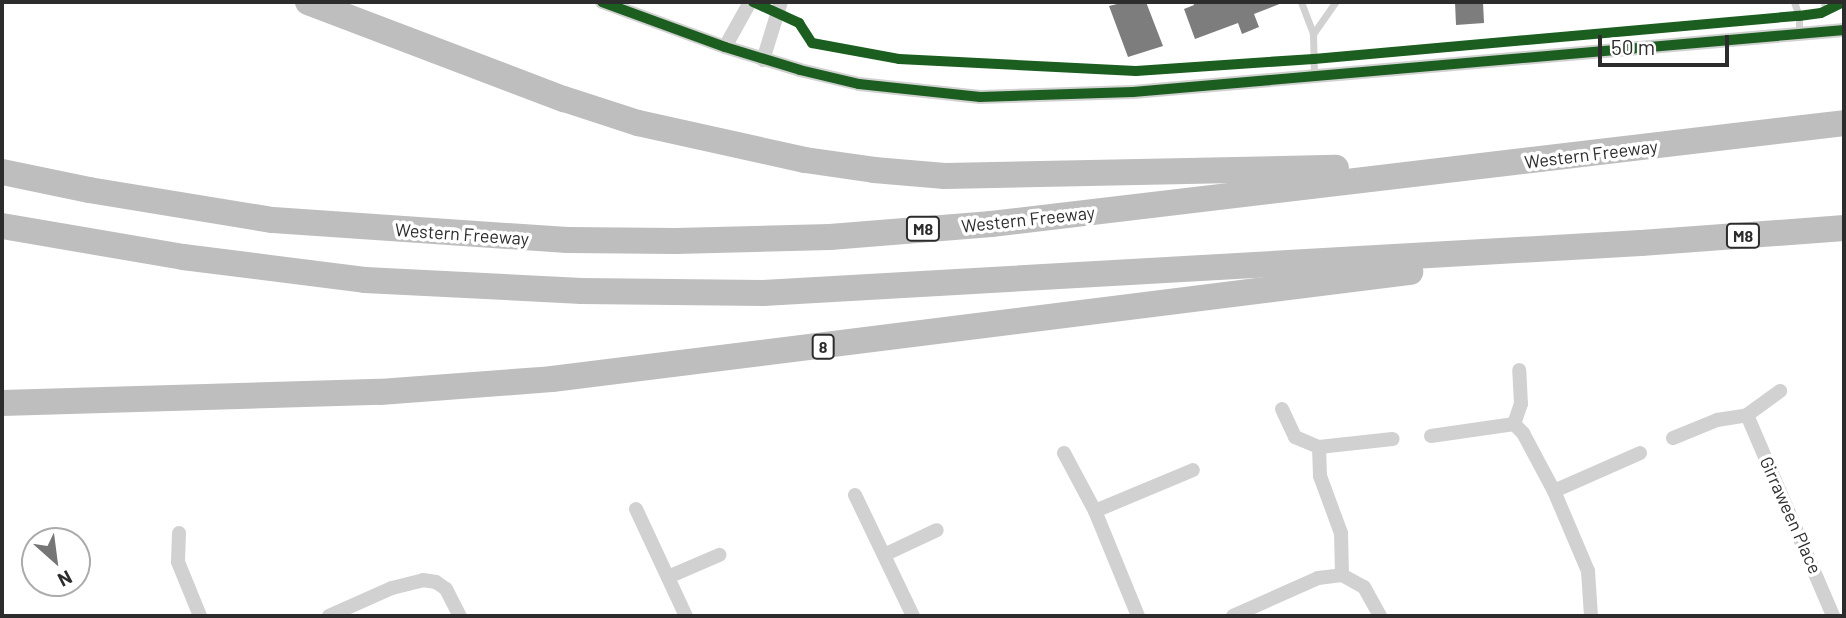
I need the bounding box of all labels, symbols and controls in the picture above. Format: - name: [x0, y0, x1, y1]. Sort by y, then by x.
- scale bar: [1601, 21, 1732, 65]
- text: 50 m: [1611, 34, 1655, 59]
- street label: Western Freeway: [1523, 135, 1659, 173]
- street label: Western Freeway: [960, 201, 1096, 237]
- road number: M8: [906, 216, 940, 242]
- street label: Western Freeway: [394, 219, 530, 249]
- road number: M8: [1726, 224, 1760, 248]
- road number: 8: [811, 334, 835, 360]
- street label: Girraween Place: [1756, 453, 1826, 577]
- north arrow: [21, 527, 91, 597]
- text: N: [54, 566, 76, 592]

